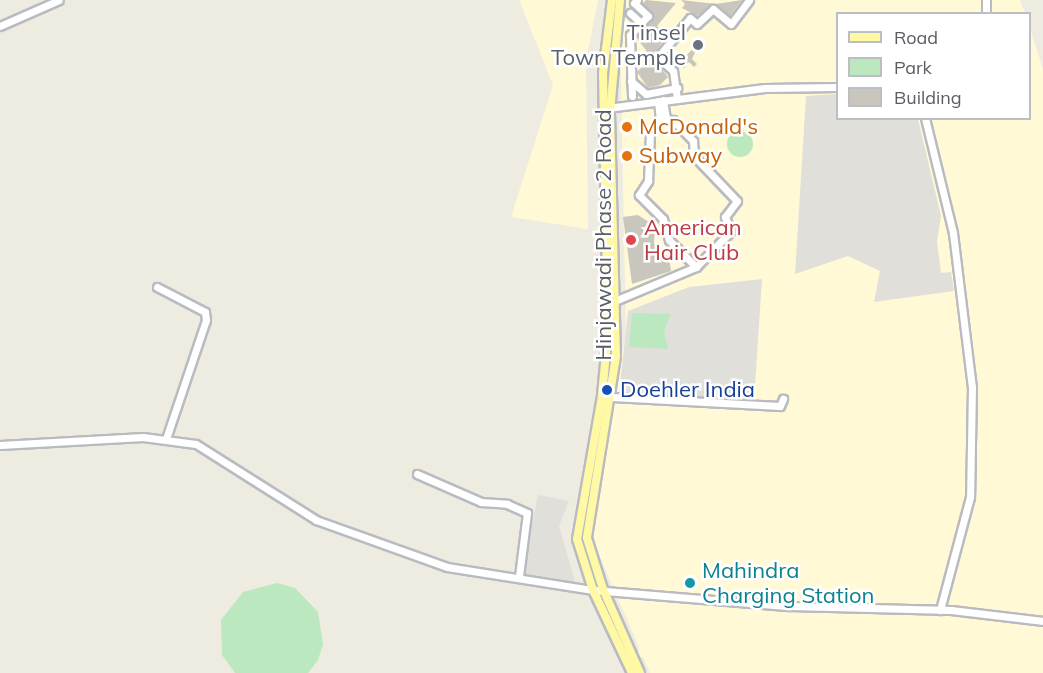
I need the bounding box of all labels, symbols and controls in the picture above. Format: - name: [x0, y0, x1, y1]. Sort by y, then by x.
- legend: [836, 12, 1031, 120]
- place label: Tinsel Town Temple: [551, 19, 686, 70]
- text: Road: [894, 26, 938, 49]
- marker: Tinsel Town Temple: [691, 38, 705, 52]
- text: Park: [894, 56, 932, 79]
- text: Building: [894, 86, 962, 109]
- street label: Hinjawadi Phase 2 Road: [591, 109, 617, 361]
- place label: McDonald's: [639, 114, 758, 140]
- marker: McDonald's: [620, 120, 634, 134]
- place label: Subway: [639, 143, 722, 169]
- marker: Subway: [620, 149, 634, 163]
- place label: American Hair Club: [644, 214, 742, 266]
- marker: American Hair Club: [622, 231, 640, 249]
- place label: Doehler India: [620, 377, 755, 403]
- marker: Doehler India: [598, 381, 616, 399]
- place label: Mahindra Charging Station: [702, 557, 874, 608]
- marker: Mahindra Charging Station: [683, 576, 697, 590]

